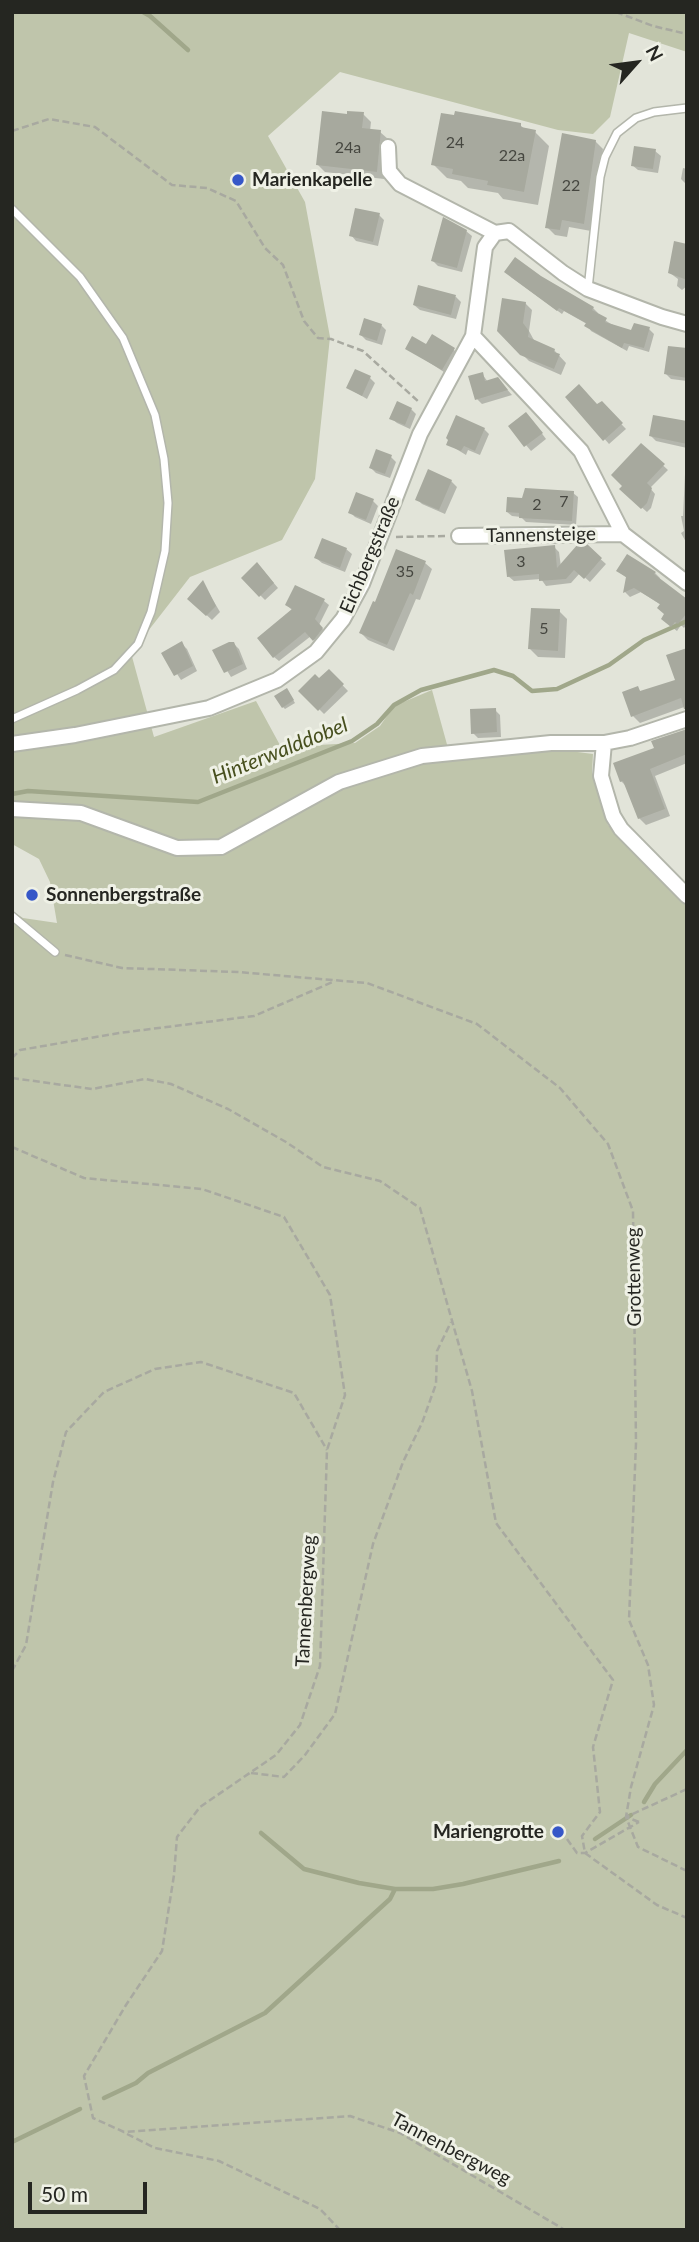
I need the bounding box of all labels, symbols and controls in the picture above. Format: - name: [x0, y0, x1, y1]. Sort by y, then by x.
- north arrow: [601, 28, 671, 98]
- text: N: [641, 41, 669, 65]
- house number: 24: [446, 133, 464, 153]
- house number: 24a: [335, 138, 361, 158]
- house number: 22a: [499, 146, 525, 166]
- place label: Marienkapelle: [252, 169, 372, 191]
- marker: Marienkapelle: [230, 172, 246, 188]
- house number: 22: [562, 176, 580, 196]
- house number: 7: [559, 492, 569, 512]
- street label: Eichbergstraße: [335, 493, 405, 617]
- house number: 2: [532, 495, 542, 515]
- street label: Tannensteige: [486, 523, 596, 547]
- house number: 3: [516, 552, 526, 572]
- house number: 35: [396, 562, 414, 582]
- house number: 5: [539, 619, 549, 639]
- water label: Hinterwalddobel: [208, 712, 352, 790]
- place label: Sonnenbergstraße: [46, 884, 201, 906]
- marker: Sonnenbergstraße: [24, 887, 40, 903]
- street label: Grottenweg: [622, 1227, 646, 1327]
- street label: Tannenbergweg: [291, 1534, 321, 1668]
- place label: Mariengrotte: [433, 1821, 544, 1843]
- marker: Mariengrotte: [550, 1824, 566, 1840]
- street label: Tannenbergweg: [387, 2108, 515, 2190]
- scale bar: [32, 2168, 150, 2212]
- text: 50 m: [41, 2181, 88, 2206]

